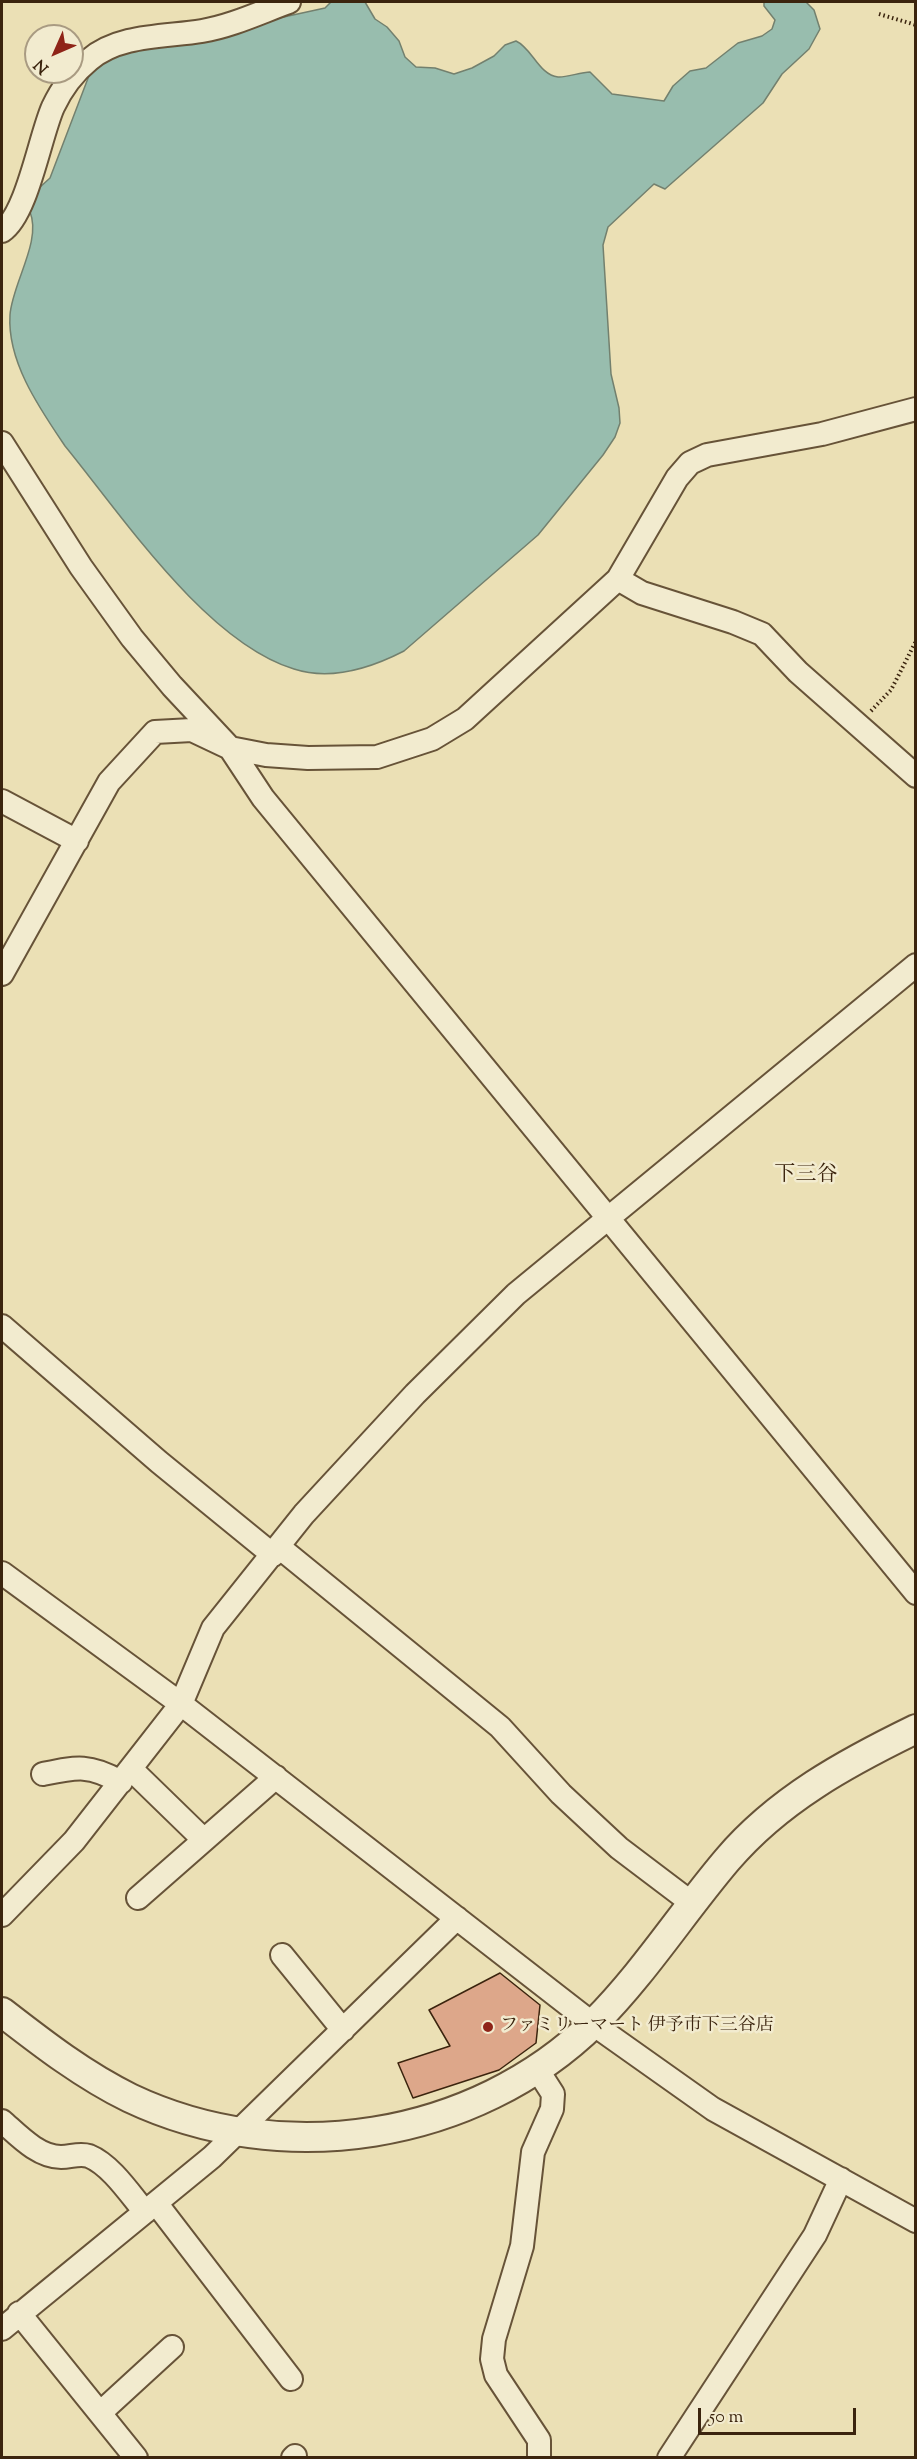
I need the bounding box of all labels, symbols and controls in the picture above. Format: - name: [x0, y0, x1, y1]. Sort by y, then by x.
- north arrow: [24, 24, 84, 84]
- text: N: [30, 53, 55, 78]
- district label: 下三谷: [775, 1163, 837, 1189]
- place label: ファミリーマート 伊予市下三谷店: [500, 2016, 774, 2038]
- marker: ファミリーマート 伊予市下三谷店: [481, 2020, 495, 2034]
- scale bar: [701, 2396, 858, 2434]
- text: 50 m: [709, 2405, 743, 2431]

